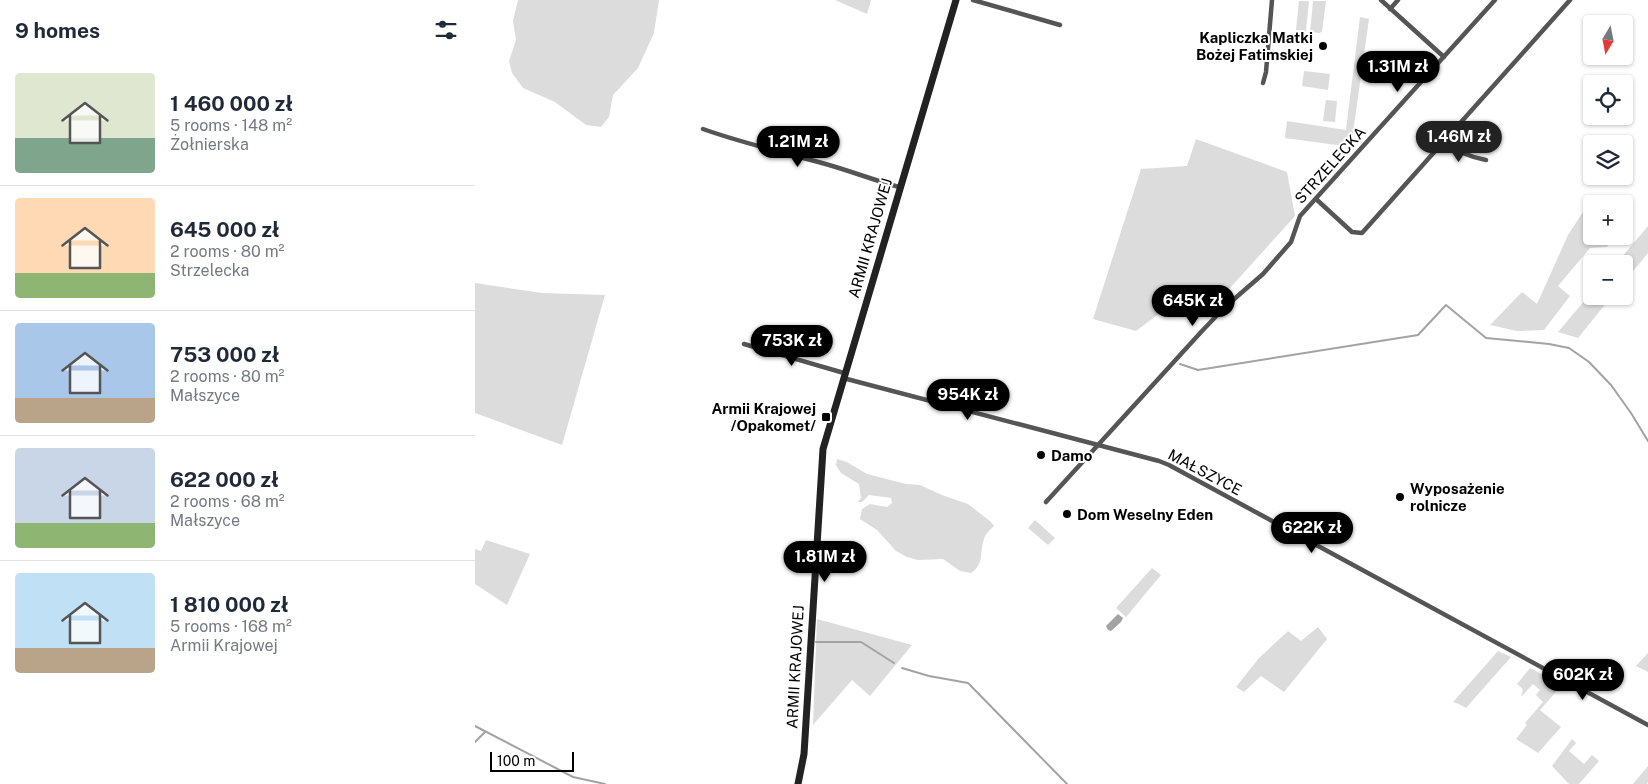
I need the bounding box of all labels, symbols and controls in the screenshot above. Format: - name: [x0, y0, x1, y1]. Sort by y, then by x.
- north arrow: [1583, 15, 1633, 65]
- map controls: [1583, 15, 1633, 305]
- icon: filters: [432, 16, 460, 44]
- text: 9 homes: [15, 18, 100, 43]
- place label: Kapliczka Matki Bożej Fatimskiej: [1196, 29, 1313, 63]
- marker: Kapliczka Matki Bożej Fatimskiej: [1317, 40, 1329, 52]
- pin: 1.31M zł: [1346, 51, 1450, 93]
- text: 1.31M zł: [1368, 57, 1428, 76]
- button: locate: [1583, 75, 1633, 125]
- text: 1 460 000 zł: [170, 91, 293, 116]
- icon: home: [55, 93, 115, 153]
- text: 5 rooms · 148 m²: [170, 116, 292, 135]
- pin: 1.46M zł: [1407, 120, 1511, 163]
- street label: STRZELECKA: [1291, 123, 1369, 207]
- pin: 1.21M zł: [746, 126, 850, 168]
- text: 1.46M zł: [1427, 127, 1491, 146]
- text: 1.21M zł: [768, 132, 828, 151]
- text: Żołnierska: [170, 135, 249, 154]
- button: layers: [1583, 135, 1633, 185]
- street label: ARMII KRAJOWEJ: [845, 176, 895, 300]
- button: +: [1583, 195, 1633, 245]
- text: 645 000 zł: [170, 217, 280, 242]
- icon: home: [55, 218, 115, 278]
- text: 2 rooms · 80 m²: [170, 242, 284, 261]
- button: −: [1583, 255, 1633, 305]
- text: Strzelecka: [170, 261, 249, 280]
- pin: 645K zł: [1147, 284, 1239, 327]
- text: 645K zł: [1163, 291, 1223, 310]
- pin: 753K zł: [746, 324, 838, 367]
- text: 753K zł: [762, 331, 822, 350]
- text: 753 000 zł: [170, 342, 279, 367]
- icon: home: [55, 343, 115, 403]
- text: 2 rooms · 80 m²: [170, 367, 284, 386]
- pin: 954K zł: [922, 378, 1014, 421]
- text: 954K zł: [938, 385, 998, 404]
- text: Małszyce: [170, 386, 240, 405]
- place label: Armii Krajowej /Opakomet/: [711, 400, 816, 434]
- marker: Armii Krajowej /Opakomet/: [820, 411, 832, 423]
- street label: MAŁSZYCE: [1165, 446, 1245, 498]
- place label: Damo: [1051, 447, 1093, 464]
- marker: Damo: [1035, 449, 1047, 461]
- text: 622 000 zł: [170, 467, 279, 492]
- icon: home: [55, 468, 115, 528]
- place label: Wyposażenie rolnicze: [1410, 480, 1505, 514]
- marker: Wyposażenie rolnicze: [1394, 491, 1406, 503]
- text: 2 rooms · 68 m²: [170, 492, 285, 511]
- place label: Dom Weselny Eden: [1077, 506, 1213, 523]
- marker: Dom Weselny Eden: [1061, 508, 1073, 520]
- text: Małszyce: [170, 511, 240, 530]
- pin: 622K zł: [1266, 512, 1358, 554]
- text: 622K zł: [1282, 518, 1342, 537]
- pin: 1.81M zł: [773, 540, 877, 583]
- text: 1.81M zł: [795, 547, 855, 566]
- text: 1 810 000 zł: [170, 592, 289, 617]
- icon: home: [55, 593, 115, 653]
- street label: ARMII KRAJOWEJ: [783, 605, 807, 729]
- text: 5 rooms · 168 m²: [170, 617, 292, 636]
- text: Armii Krajowej: [170, 636, 278, 655]
- pin: 602K zł: [1537, 658, 1629, 701]
- text: 602K zł: [1553, 665, 1613, 684]
- scale bar: [490, 749, 574, 772]
- text: 100 m: [497, 753, 535, 769]

